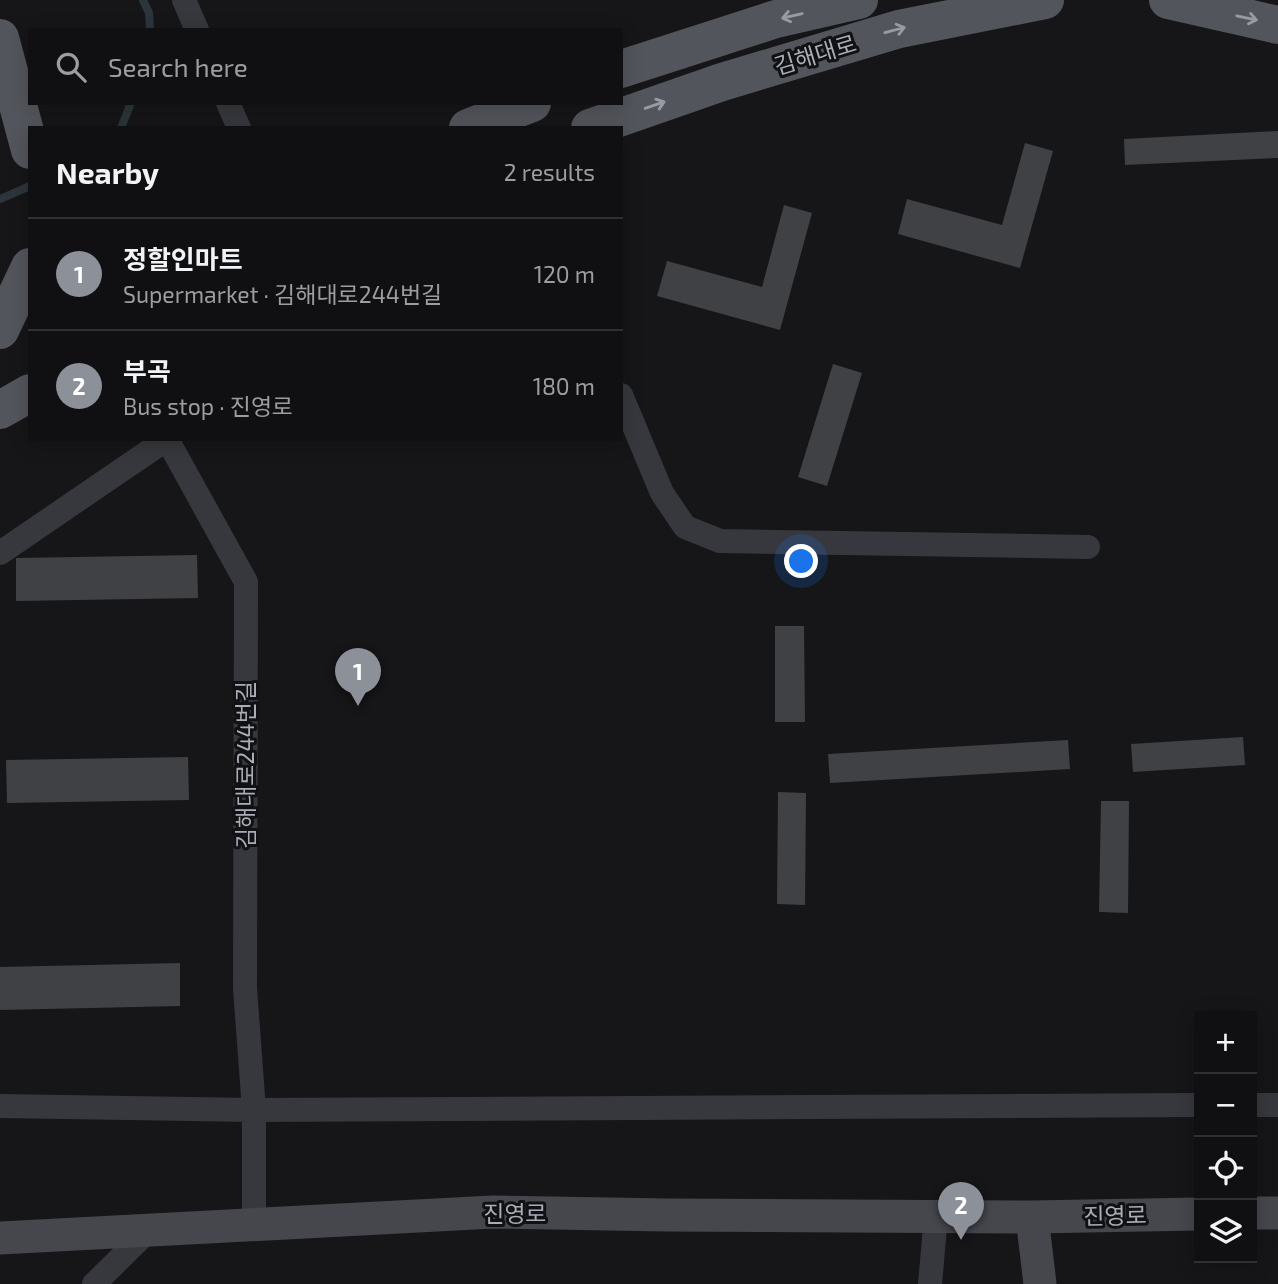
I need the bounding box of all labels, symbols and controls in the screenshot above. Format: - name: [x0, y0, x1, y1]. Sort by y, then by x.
- one-way arrow: [781, 9, 804, 23]
- one-way arrow: [1235, 12, 1258, 26]
- one-way arrow: [883, 23, 906, 36]
- search box: [28, 28, 623, 105]
- street label: 김해대로: [770, 28, 860, 80]
- icon: search: [52, 48, 90, 86]
- text: Search here: [108, 51, 248, 82]
- one-way arrow: [643, 98, 665, 110]
- text: Nearby: [56, 154, 159, 190]
- text: 2 results: [504, 158, 595, 186]
- text: 정할인마트: [123, 243, 243, 274]
- text: 1: [74, 260, 84, 288]
- text: 120 m: [534, 260, 595, 288]
- text: Supermarket · 김해대로244번길: [123, 280, 442, 308]
- text: 부곡: [123, 355, 171, 386]
- text: 2: [72, 372, 86, 400]
- text: 180 m: [533, 372, 595, 400]
- text: Bus stop · 진영로: [123, 392, 293, 420]
- your location: [784, 544, 818, 578]
- pin: 1: [335, 648, 381, 706]
- street label: 김해대로244번길: [231, 681, 259, 849]
- map controls: [1194, 1011, 1257, 1263]
- button: +: [1194, 1011, 1257, 1074]
- button: −: [1194, 1074, 1257, 1137]
- button: locate: [1194, 1137, 1257, 1200]
- pin: 2: [938, 1182, 984, 1240]
- street label: 진영로: [483, 1199, 547, 1227]
- street label: 진영로: [1083, 1200, 1147, 1230]
- button: layers: [1194, 1200, 1257, 1263]

